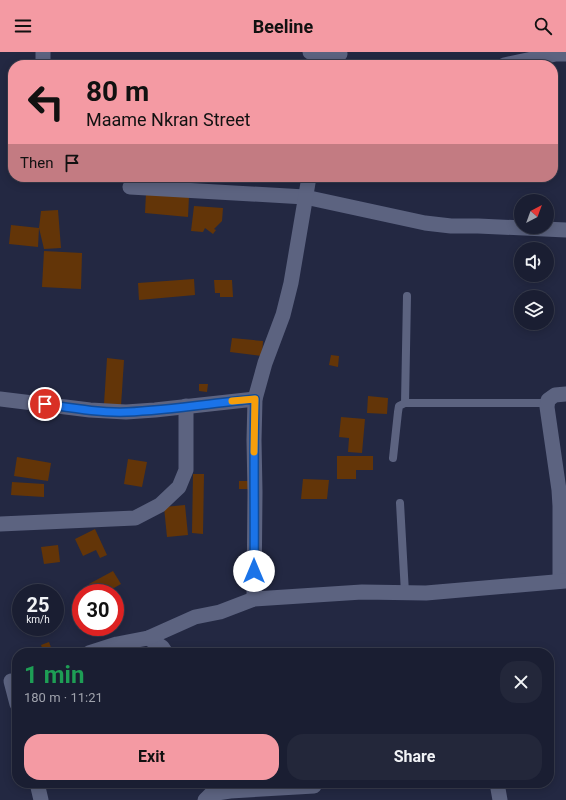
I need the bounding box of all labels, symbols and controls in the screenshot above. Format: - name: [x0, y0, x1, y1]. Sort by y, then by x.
- icon: menu: [12, 15, 34, 37]
- icon: search: [532, 15, 554, 37]
- text: Beeline: [253, 16, 313, 37]
- text: 80 m: [86, 75, 149, 108]
- icon: left: [20, 76, 72, 128]
- text: Maame Nkran Street: [86, 109, 251, 130]
- icon: arrive: [61, 152, 83, 174]
- text: Then: [20, 154, 53, 172]
- north arrow: [514, 194, 554, 234]
- map controls: [514, 194, 554, 330]
- button: sound: [514, 242, 554, 282]
- button: layers: [514, 290, 554, 330]
- pin: [28, 387, 62, 421]
- icon: arrive: [34, 393, 56, 415]
- position arrow: [233, 550, 275, 592]
- speed limit sign: 30: [72, 584, 124, 636]
- text: 25: [27, 593, 49, 617]
- text: km/h: [26, 614, 50, 625]
- text: 1 min: [24, 661, 84, 689]
- button: close: [500, 661, 542, 703]
- text: 180 m · 11:21: [24, 690, 103, 705]
- button: Exit: [24, 734, 279, 780]
- button: Share: [287, 734, 542, 780]

